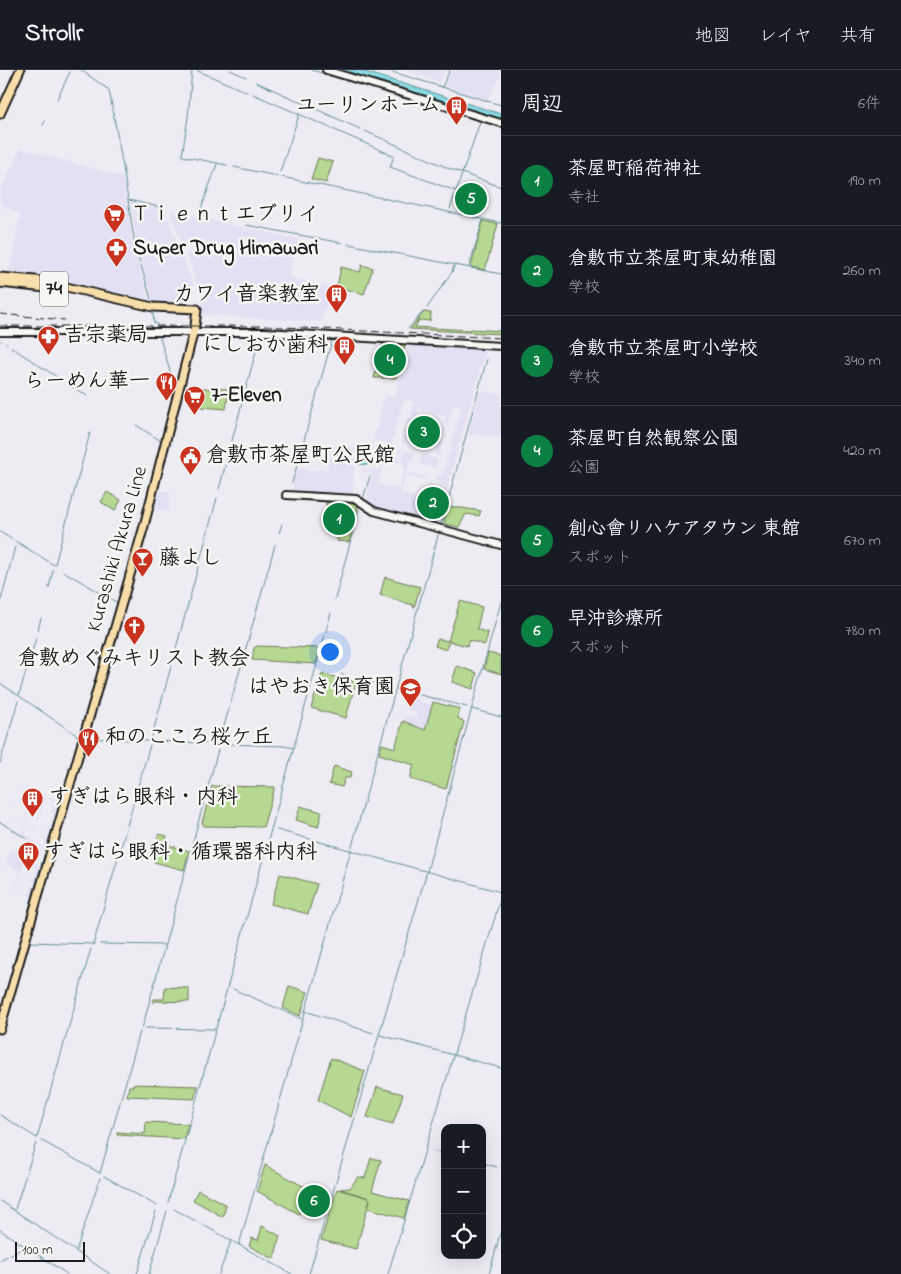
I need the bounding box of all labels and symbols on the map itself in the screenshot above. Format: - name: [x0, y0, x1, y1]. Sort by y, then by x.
- place label: ユーリンホーム: [296, 91, 441, 121]
- building icon: ユーリンホーム: [445, 94, 469, 125]
- pin: 5: [455, 180, 487, 218]
- place label: Ｔｉｅｎｔエブリイ: [130, 200, 319, 230]
- supermarket icon: Ｔｉｅｎｔエブリイ: [102, 203, 126, 234]
- place label: Super Drug Himawari: [133, 234, 319, 266]
- pharmacy icon: Super Drug Himawari: [105, 237, 129, 268]
- road number: 74: [40, 272, 68, 306]
- place label: カワイ音楽教室: [173, 280, 320, 310]
- building icon: カワイ音楽教室: [324, 283, 348, 314]
- place label: 吉宗薬局: [64, 321, 148, 351]
- pharmacy icon: 吉宗薬局: [36, 324, 60, 355]
- place label: にしおか歯科: [202, 331, 328, 361]
- building icon: にしおか歯科: [332, 334, 356, 365]
- pin: 4: [374, 341, 406, 379]
- place label: らーめん華一: [24, 367, 150, 397]
- restaurant icon: らーめん華一: [154, 370, 178, 401]
- place label: 7-Eleven: [211, 381, 282, 411]
- supermarket icon: 7-Eleven: [183, 384, 207, 415]
- pin: 3: [408, 413, 440, 451]
- place label: 倉敷市茶屋町公民館: [206, 441, 395, 471]
- public building icon: 倉敷市茶屋町公民館: [178, 444, 202, 475]
- street label: Kurashiki Akura Line: [80, 462, 156, 635]
- pin: 2: [417, 484, 449, 522]
- pin: 1: [323, 500, 355, 538]
- place label: 藤よし: [159, 544, 222, 574]
- bar icon: 藤よし: [131, 547, 155, 578]
- church icon: 倉敷めぐみキリスト教会: [122, 615, 146, 646]
- your location: [317, 639, 343, 665]
- place label: 倉敷めぐみキリスト教会: [18, 644, 250, 674]
- place label: はやおき保育園: [248, 673, 395, 703]
- school or university icon: はやおき保育園: [399, 676, 423, 707]
- place label: 和のこころ桜ケ丘: [105, 723, 273, 753]
- restaurant icon: 和のこころ桜ケ丘: [77, 726, 101, 757]
- place label: すぎはら眼科・内科: [49, 783, 238, 813]
- building icon: すぎはら眼科・内科: [21, 786, 45, 817]
- place label: すぎはら眼科・循環器科内科: [44, 838, 317, 868]
- building icon: すぎはら眼科・循環器科内科: [16, 841, 40, 872]
- pin: 6: [298, 1182, 330, 1220]
- scale bar: [15, 1239, 85, 1262]

